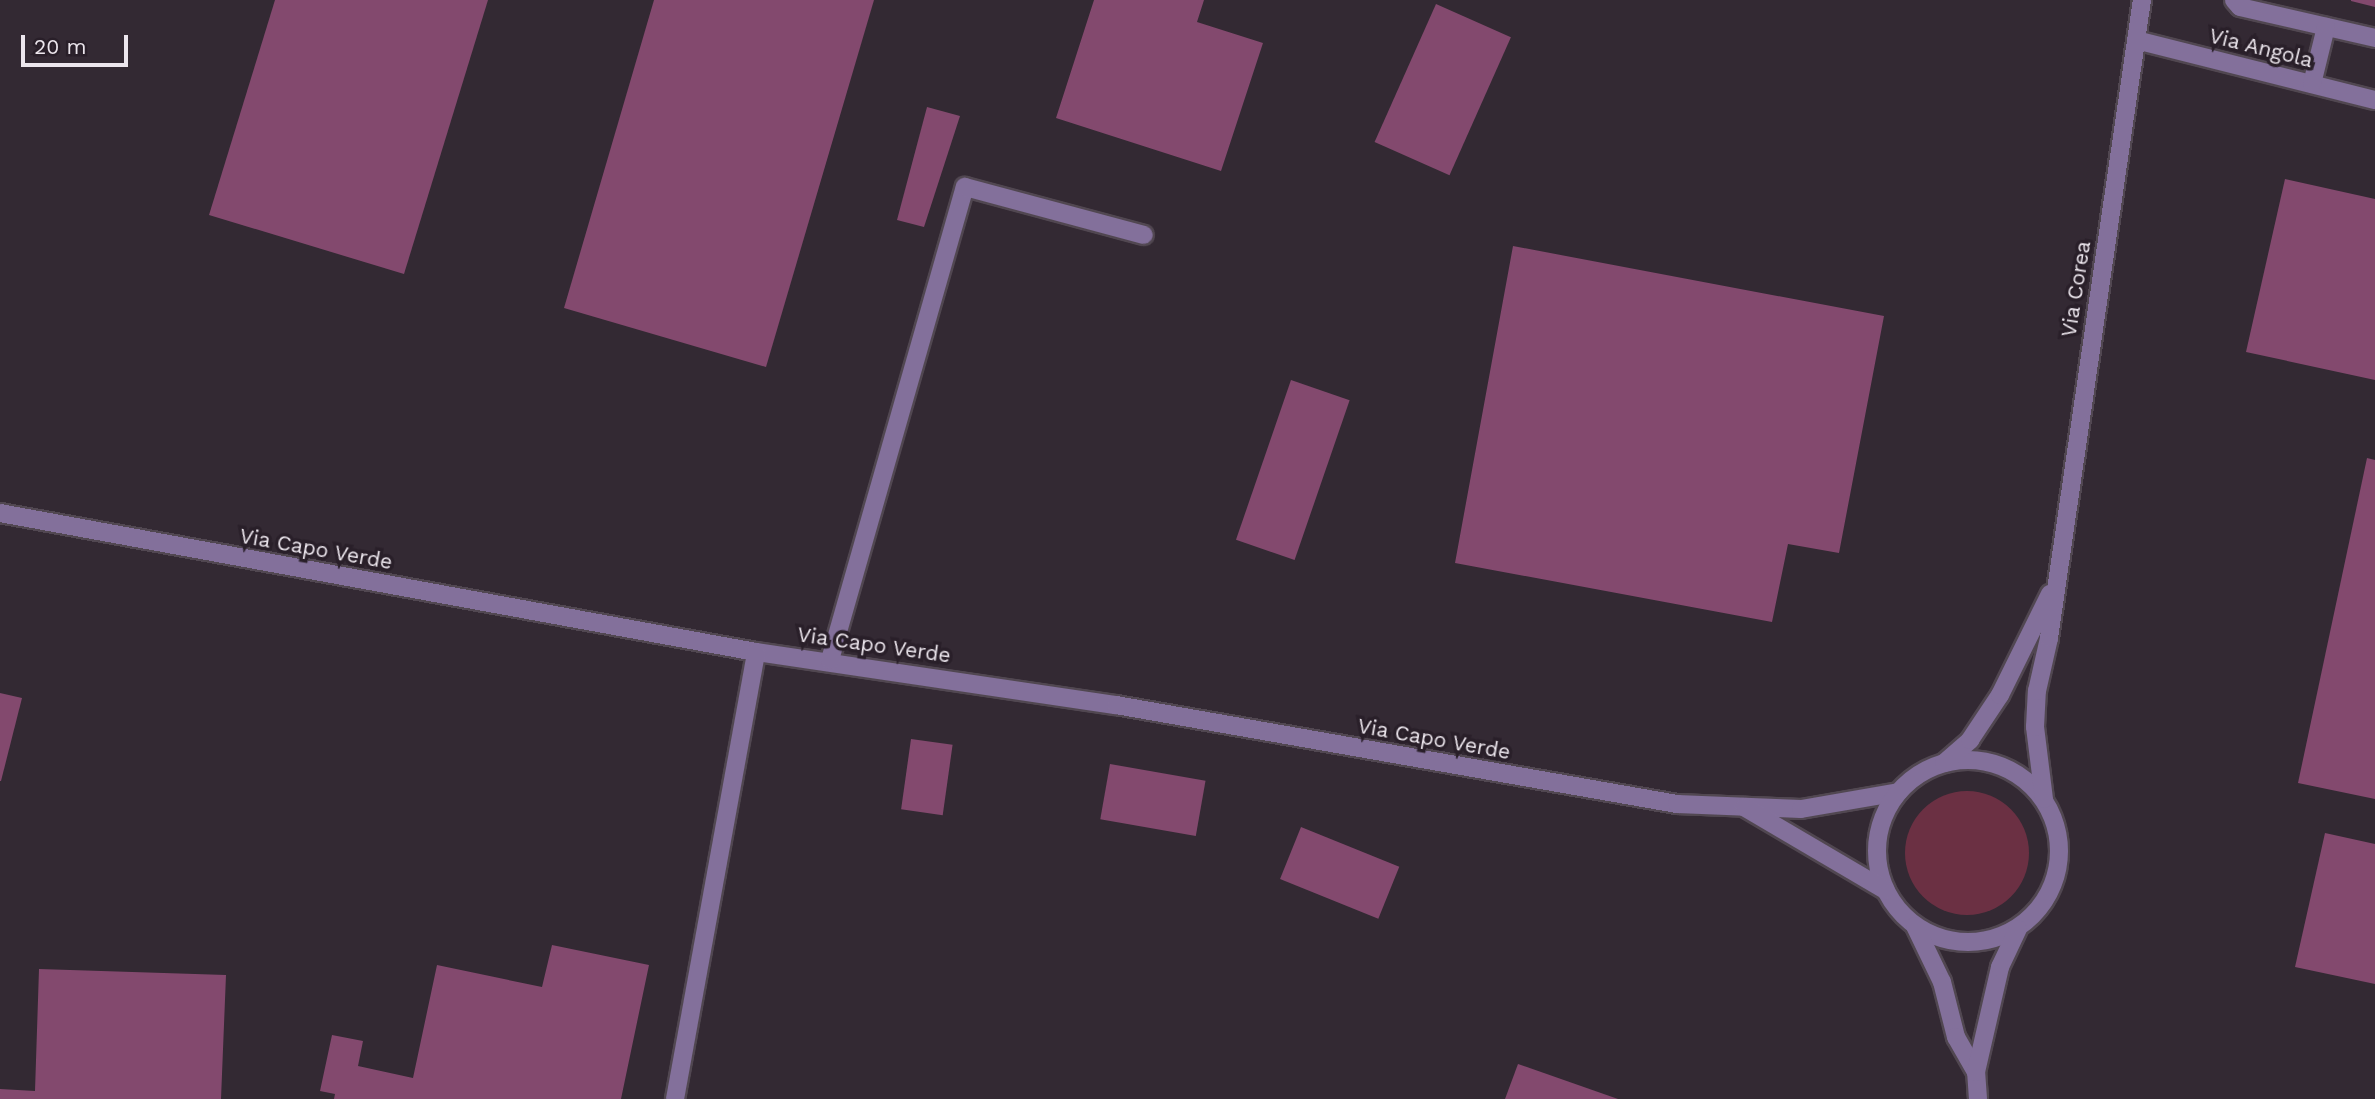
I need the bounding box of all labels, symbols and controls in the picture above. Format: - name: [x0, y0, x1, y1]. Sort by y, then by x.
- scale bar: [24, 21, 131, 65]
- street label: Via Angola: [2206, 23, 2316, 73]
- text: 20 m: [34, 34, 86, 59]
- street label: Via Corea: [2056, 239, 2096, 339]
- street label: Via Capo Verde: [237, 523, 395, 575]
- street label: Via Capo Verde: [795, 622, 953, 668]
- street label: Via Capo Verde: [1355, 713, 1513, 765]

